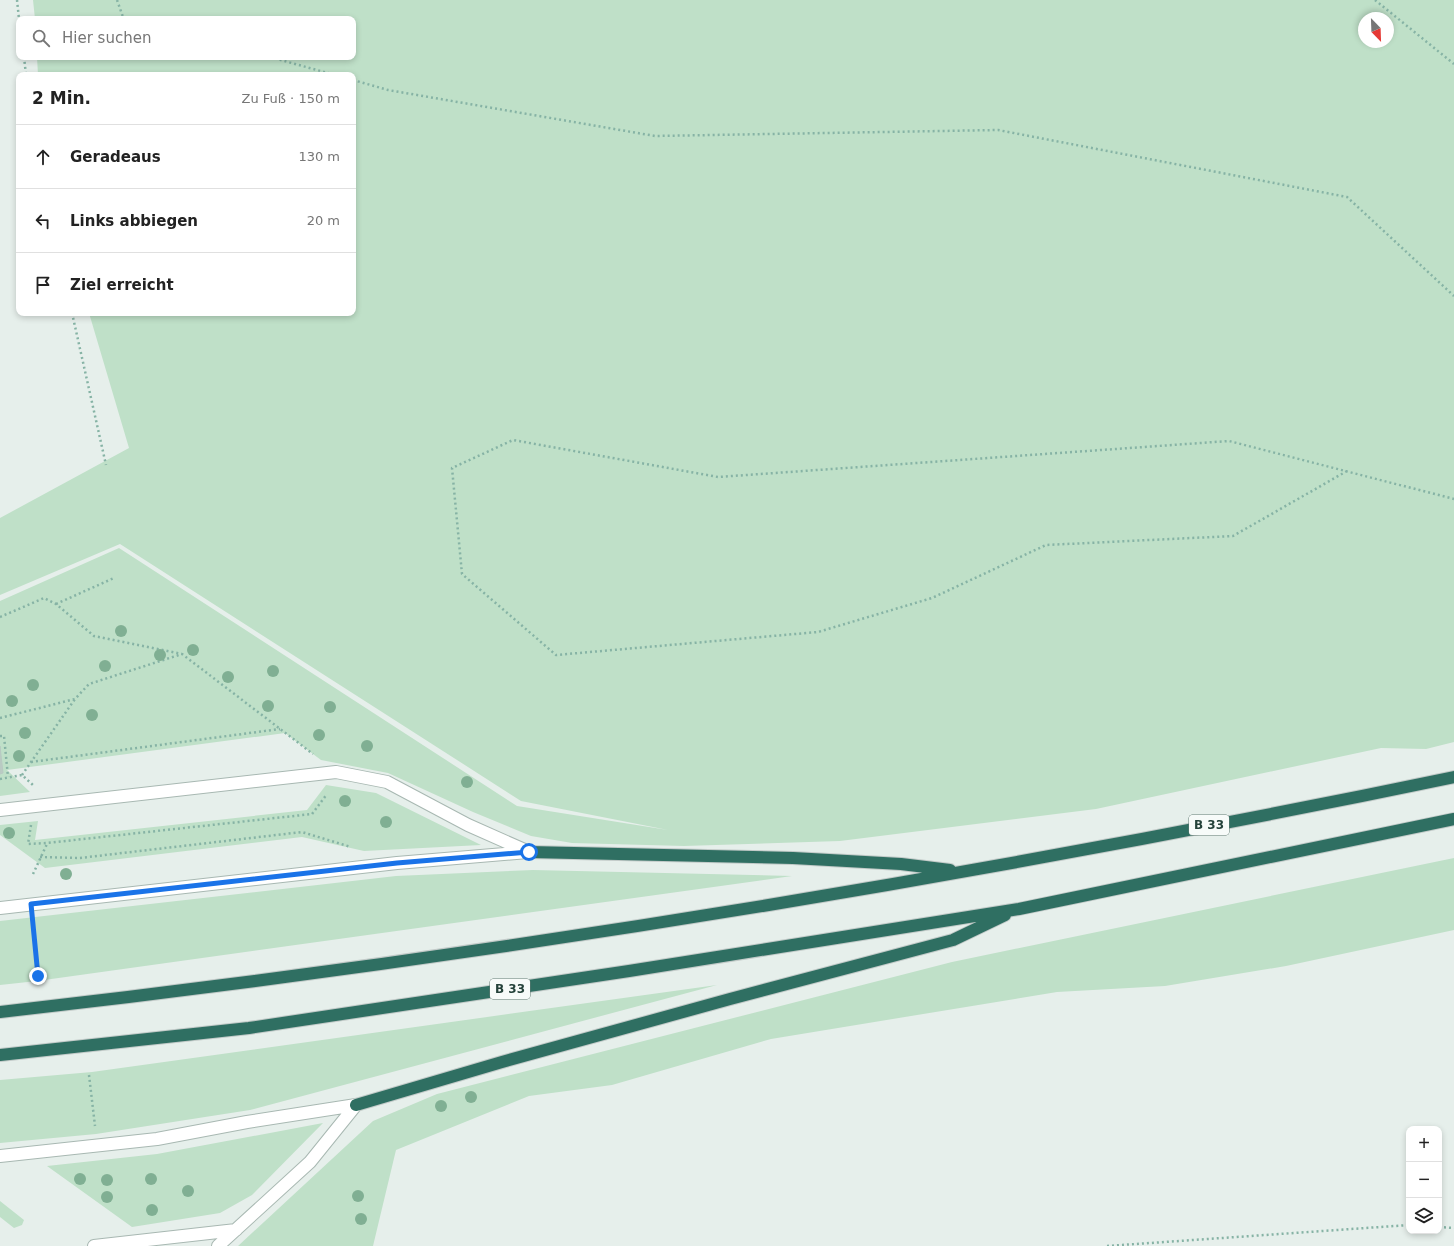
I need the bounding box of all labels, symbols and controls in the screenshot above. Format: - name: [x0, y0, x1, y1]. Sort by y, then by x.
- north arrow: [1358, 12, 1394, 48]
- search box: [16, 16, 356, 60]
- icon: search: [30, 27, 52, 49]
- text: Hier suchen: [62, 29, 151, 47]
- text: 2 Min.: [32, 88, 91, 108]
- text: Zu Fuß · 150 m: [242, 91, 340, 106]
- icon: ahead: [32, 146, 54, 168]
- text: Geradeaus: [70, 148, 161, 166]
- text: 130 m: [298, 149, 340, 164]
- icon: left: [32, 210, 54, 232]
- text: Links abbiegen: [70, 212, 198, 230]
- text: 20 m: [307, 213, 340, 228]
- icon: arrive: [32, 274, 54, 296]
- text: Ziel erreicht: [70, 276, 174, 294]
- road number: B 33: [1189, 815, 1229, 835]
- route start: [520, 843, 538, 861]
- route end: [29, 967, 47, 985]
- road number: B 33: [490, 979, 530, 999]
- map controls: [1406, 1126, 1442, 1234]
- button: +: [1406, 1126, 1442, 1162]
- button: −: [1406, 1162, 1442, 1198]
- button: layers: [1406, 1198, 1442, 1234]

